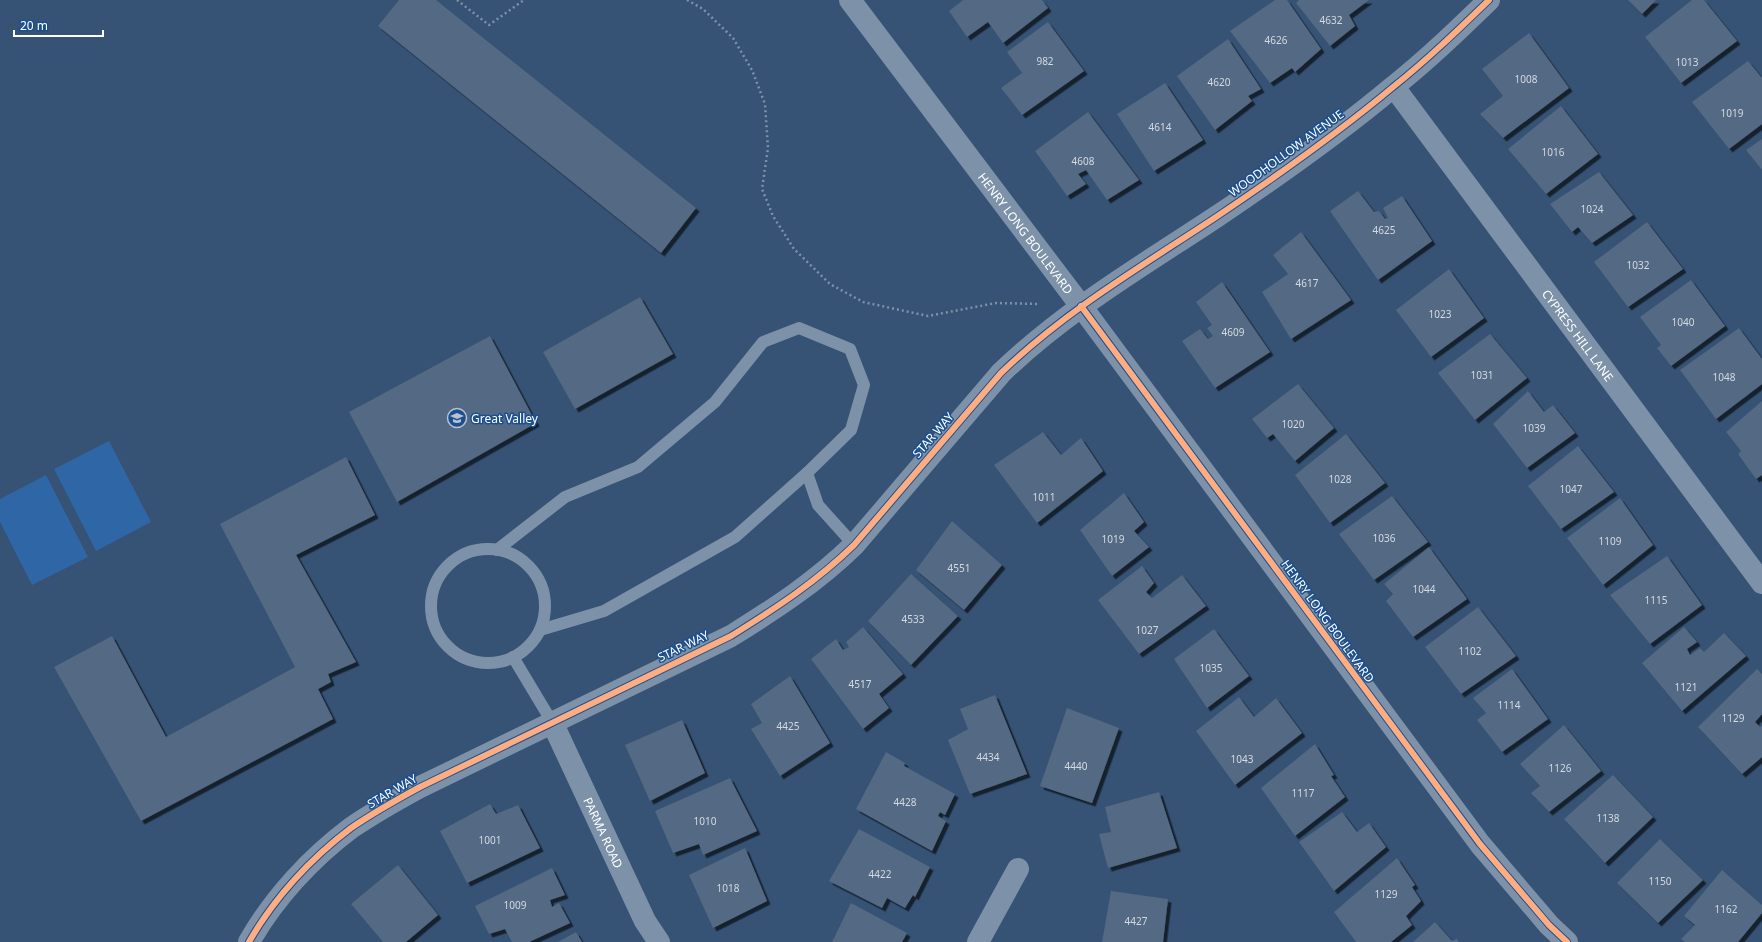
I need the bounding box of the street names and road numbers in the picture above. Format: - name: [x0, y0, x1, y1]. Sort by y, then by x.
- street label: WOODHOLLOW AVENUE: [1225, 105, 1347, 201]
- street label: HENRY LONG BOULEVARD: [975, 169, 1077, 297]
- street label: CYPRESS HILL LANE: [1538, 286, 1618, 385]
- street label: STAR WAY: [909, 408, 958, 461]
- street label: HENRY LONG BOULEVARD: [1278, 556, 1379, 686]
- street label: STAR WAY: [655, 626, 712, 666]
- street label: STAR WAY: [364, 770, 420, 812]
- street label: PARMA ROAD: [580, 794, 628, 871]

